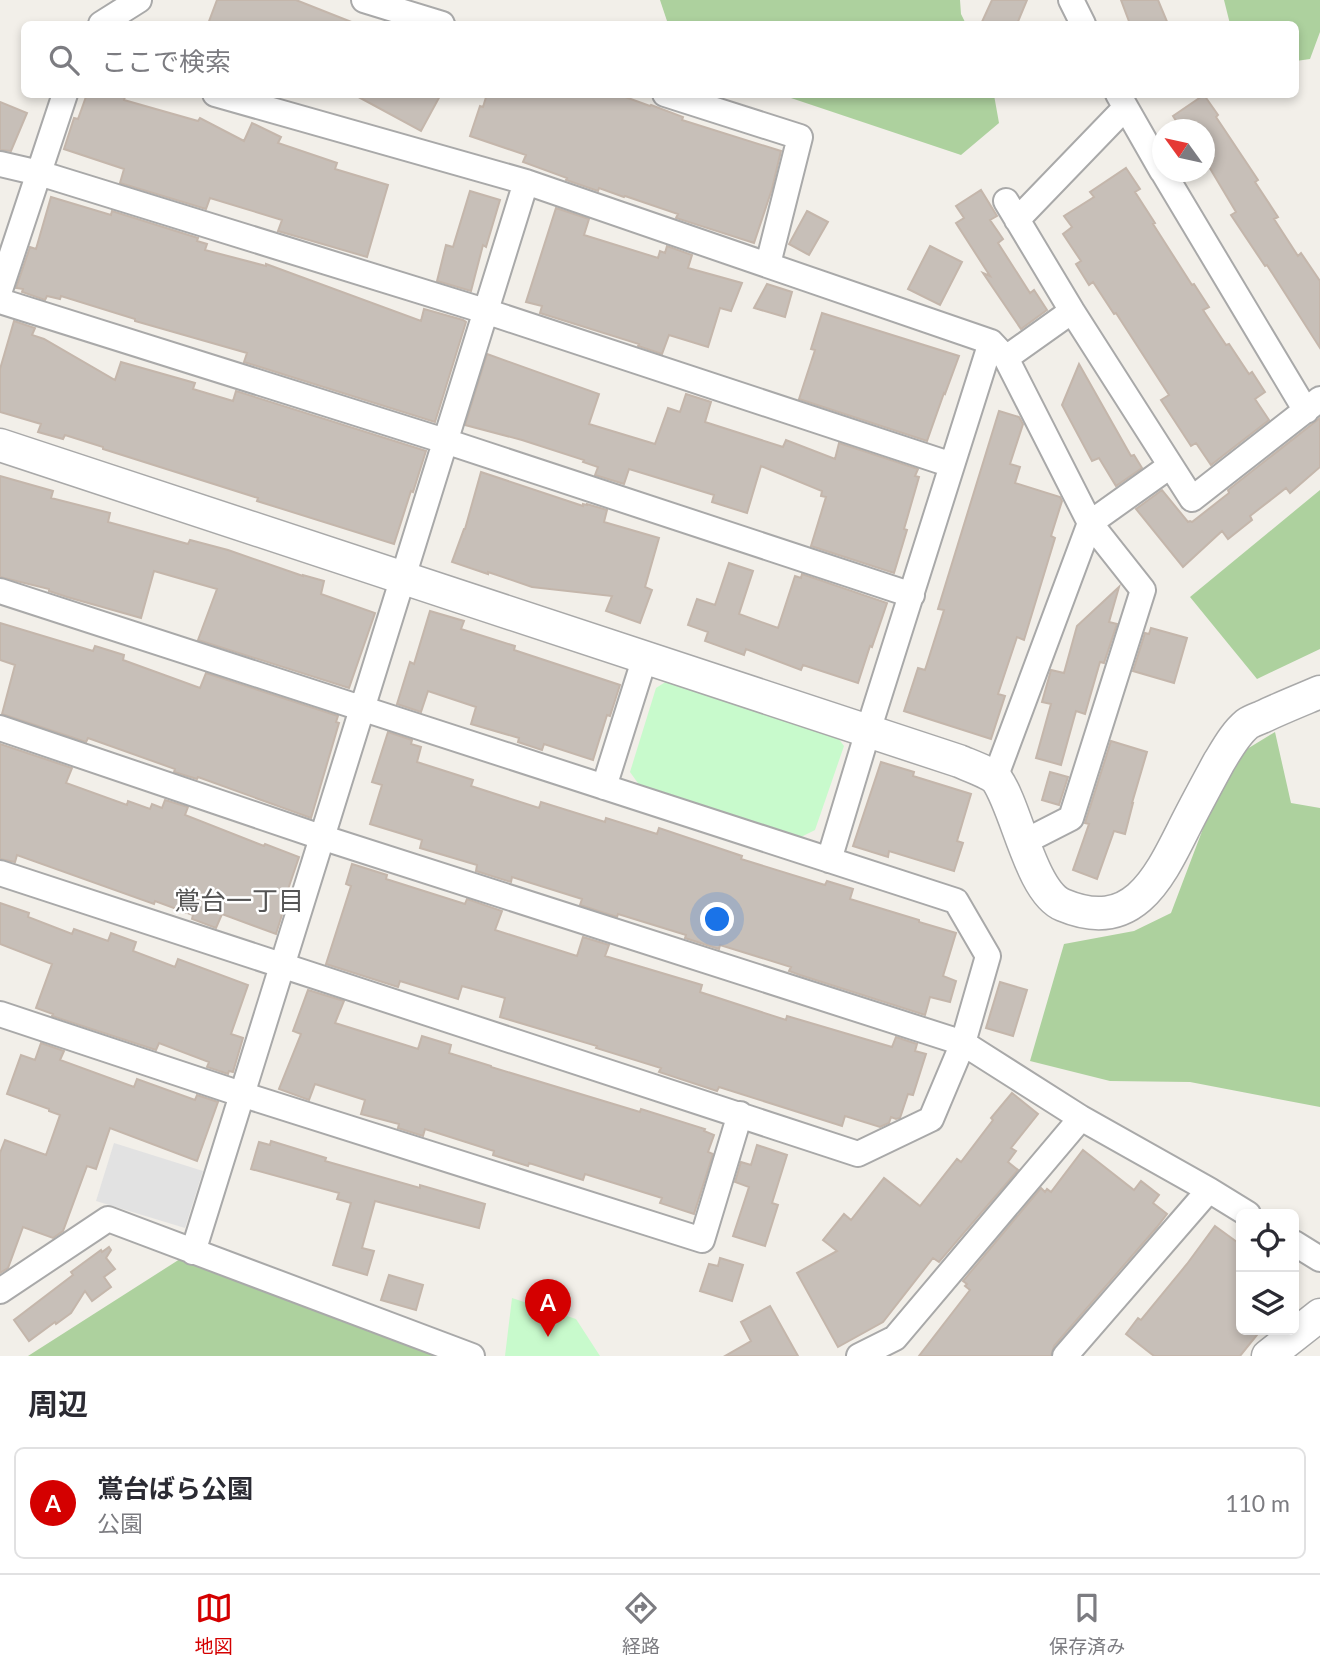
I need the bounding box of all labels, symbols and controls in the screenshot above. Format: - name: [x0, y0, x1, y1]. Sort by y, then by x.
- search box: [21, 21, 1299, 98]
- icon: search: [45, 41, 83, 79]
- text: ここで検索: [101, 45, 231, 77]
- north arrow: [1152, 119, 1215, 182]
- district label: 鴬台一丁目: [174, 884, 304, 916]
- your location: [700, 902, 734, 936]
- map controls: [1236, 1209, 1299, 1335]
- button: locate: [1236, 1209, 1299, 1272]
- button: layers: [1236, 1272, 1299, 1335]
- pin: A: [525, 1279, 571, 1337]
- text: 周辺: [28, 1385, 88, 1421]
- text: 鴬台ばら公園: [97, 1472, 253, 1504]
- text: A: [45, 1489, 61, 1517]
- text: 110 m: [1225, 1489, 1290, 1517]
- text: 公園: [97, 1509, 143, 1537]
- tab: 地図: [195, 1589, 233, 1658]
- tab: 経路: [622, 1589, 660, 1658]
- tab: 保存済み: [1049, 1589, 1125, 1658]

